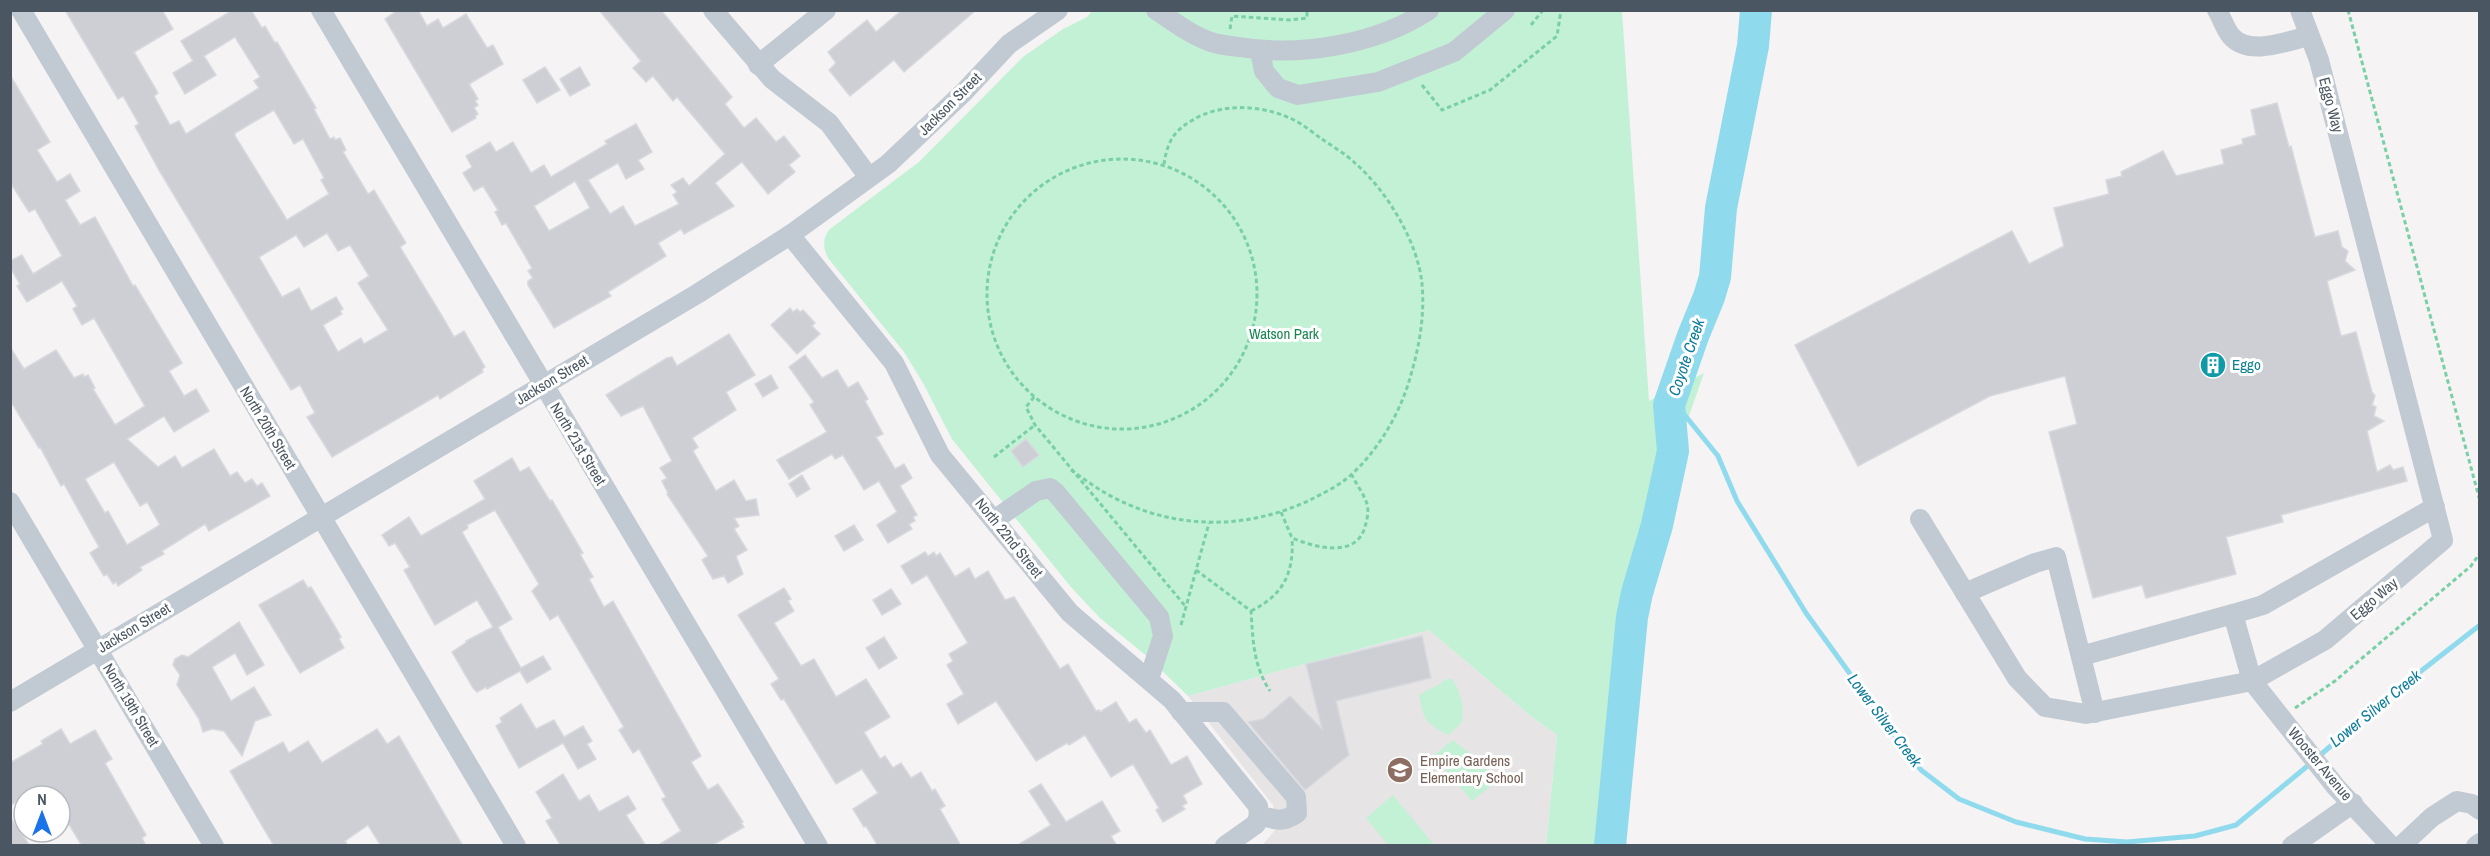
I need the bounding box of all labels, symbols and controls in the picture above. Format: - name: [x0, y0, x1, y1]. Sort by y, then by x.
- street label: Jackson Street: [913, 67, 986, 140]
- street label: Eggo Way: [2314, 75, 2349, 136]
- water label: Coyote Creek: [1663, 315, 1710, 399]
- park label: Watson Park: [1249, 323, 1320, 344]
- street label: Jackson Street: [511, 349, 593, 410]
- building icon: Eggo: [2198, 350, 2228, 380]
- place label: Eggo: [2232, 354, 2261, 375]
- street label: North 20th Street: [235, 382, 302, 474]
- street label: North 21st Street: [545, 398, 612, 489]
- street label: North 22nd Street: [971, 493, 1048, 582]
- street label: Eggo Way: [2345, 572, 2403, 625]
- street label: Jackson Street: [93, 597, 175, 658]
- street label: North 19th Street: [98, 659, 165, 751]
- water label: Lower Silver Creek: [2325, 664, 2426, 752]
- water label: Lower Silver Creek: [1843, 669, 1928, 772]
- street label: Wooster Avenue: [2283, 723, 2357, 805]
- place label: Empire Gardens Elementary School: [1420, 750, 1523, 788]
- school or university icon: Empire Gardens Elementary School: [1385, 755, 1415, 785]
- north arrow: [12, 784, 72, 844]
- text: N: [37, 788, 47, 810]

